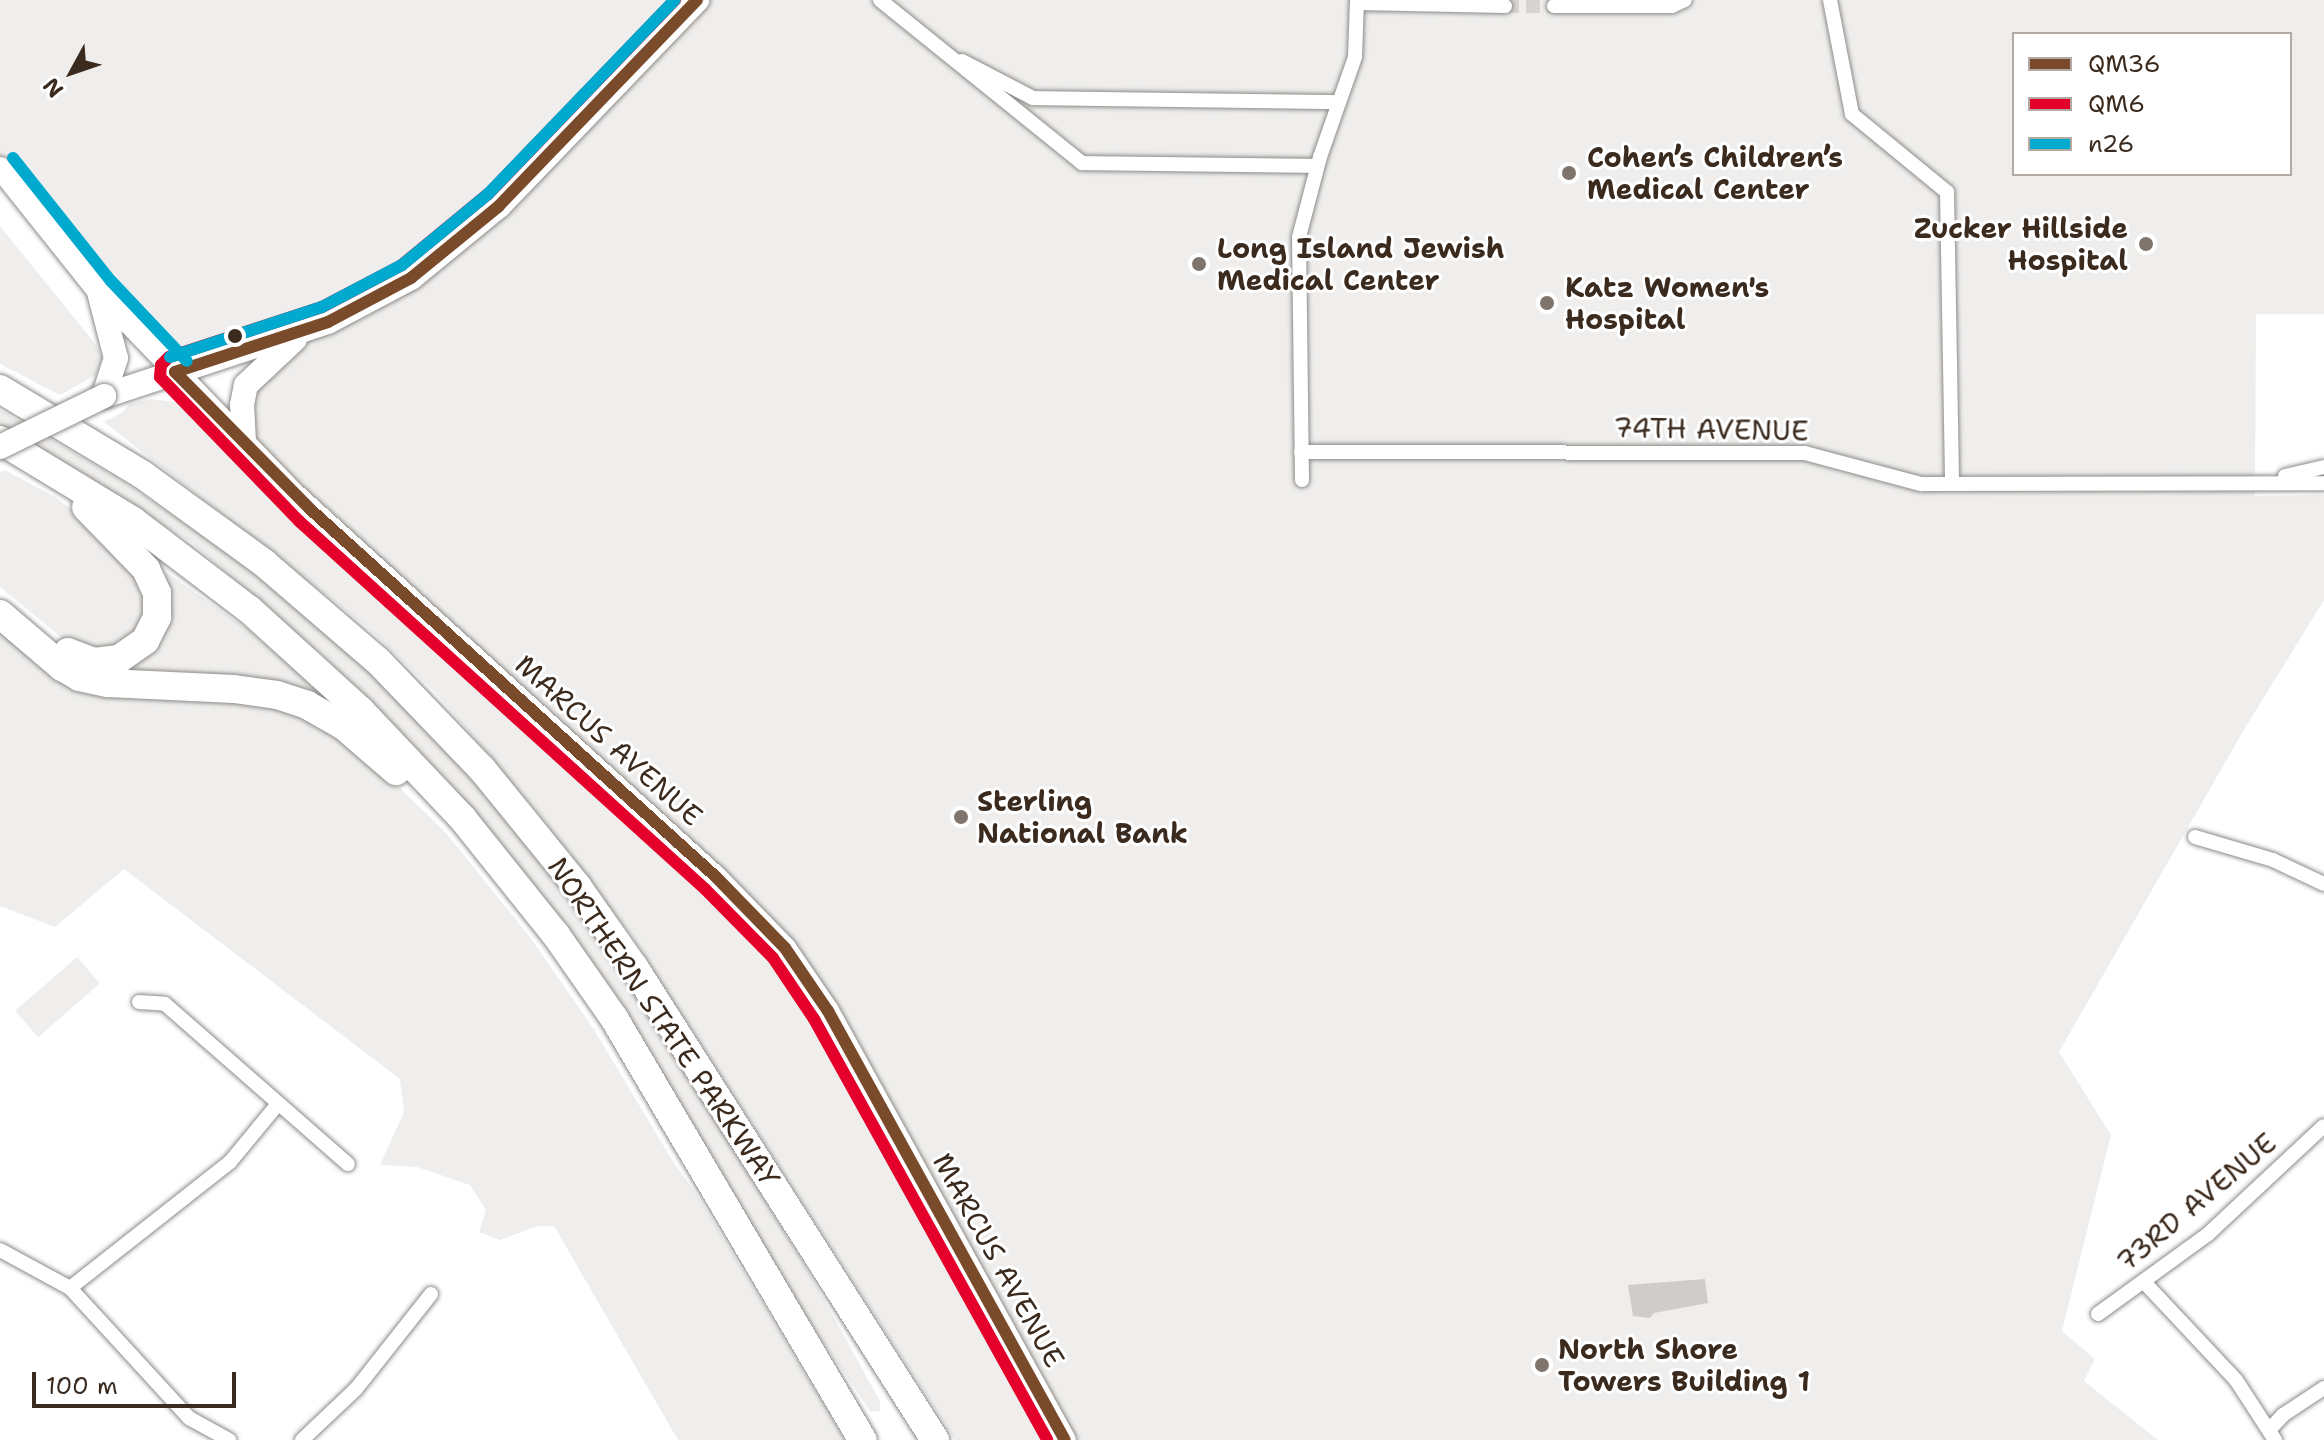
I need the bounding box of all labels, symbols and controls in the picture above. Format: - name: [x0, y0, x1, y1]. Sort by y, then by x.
- north arrow: [32, 32, 112, 112]
- legend: [2012, 32, 2292, 176]
- text: QM36: [2088, 48, 2161, 80]
- text: N: [37, 72, 70, 104]
- text: QM6: [2088, 88, 2145, 120]
- text: n26: [2088, 128, 2134, 160]
- place label: Cohen’s Children’s Medical Center: [1587, 140, 1843, 206]
- marker: Cohen’s Children’s Medical Center: [1558, 162, 1580, 184]
- place label: Zucker Hillside Hospital: [1914, 211, 2128, 277]
- place label: Long Island Jewish Medical Center: [1217, 231, 1504, 297]
- marker: Zucker Hillside Hospital: [2135, 233, 2157, 255]
- marker: Long Island Jewish Medical Center: [1188, 253, 1210, 275]
- place label: Katz Women's Hospital: [1565, 270, 1769, 336]
- marker: Katz Women's Hospital: [1536, 292, 1558, 314]
- unlabelled marker: [227, 328, 243, 344]
- street label: 74TH AVENUE: [1613, 410, 1809, 448]
- street label: MARCUS AVENUE: [509, 647, 709, 833]
- place label: Sterling National Bank: [977, 784, 1188, 850]
- marker: Sterling National Bank: [952, 808, 970, 826]
- street label: NORTHERN STATE PARKWAY: [541, 851, 787, 1193]
- street label: 73RD AVENUE: [2110, 1126, 2282, 1278]
- street label: MARCUS AVENUE: [926, 1147, 1072, 1373]
- place label: North Shore Towers Building 1: [1558, 1332, 1810, 1398]
- scale bar: [36, 1356, 240, 1406]
- marker: North Shore Towers Building 1: [1533, 1356, 1551, 1374]
- text: 100 m: [46, 1370, 118, 1402]

